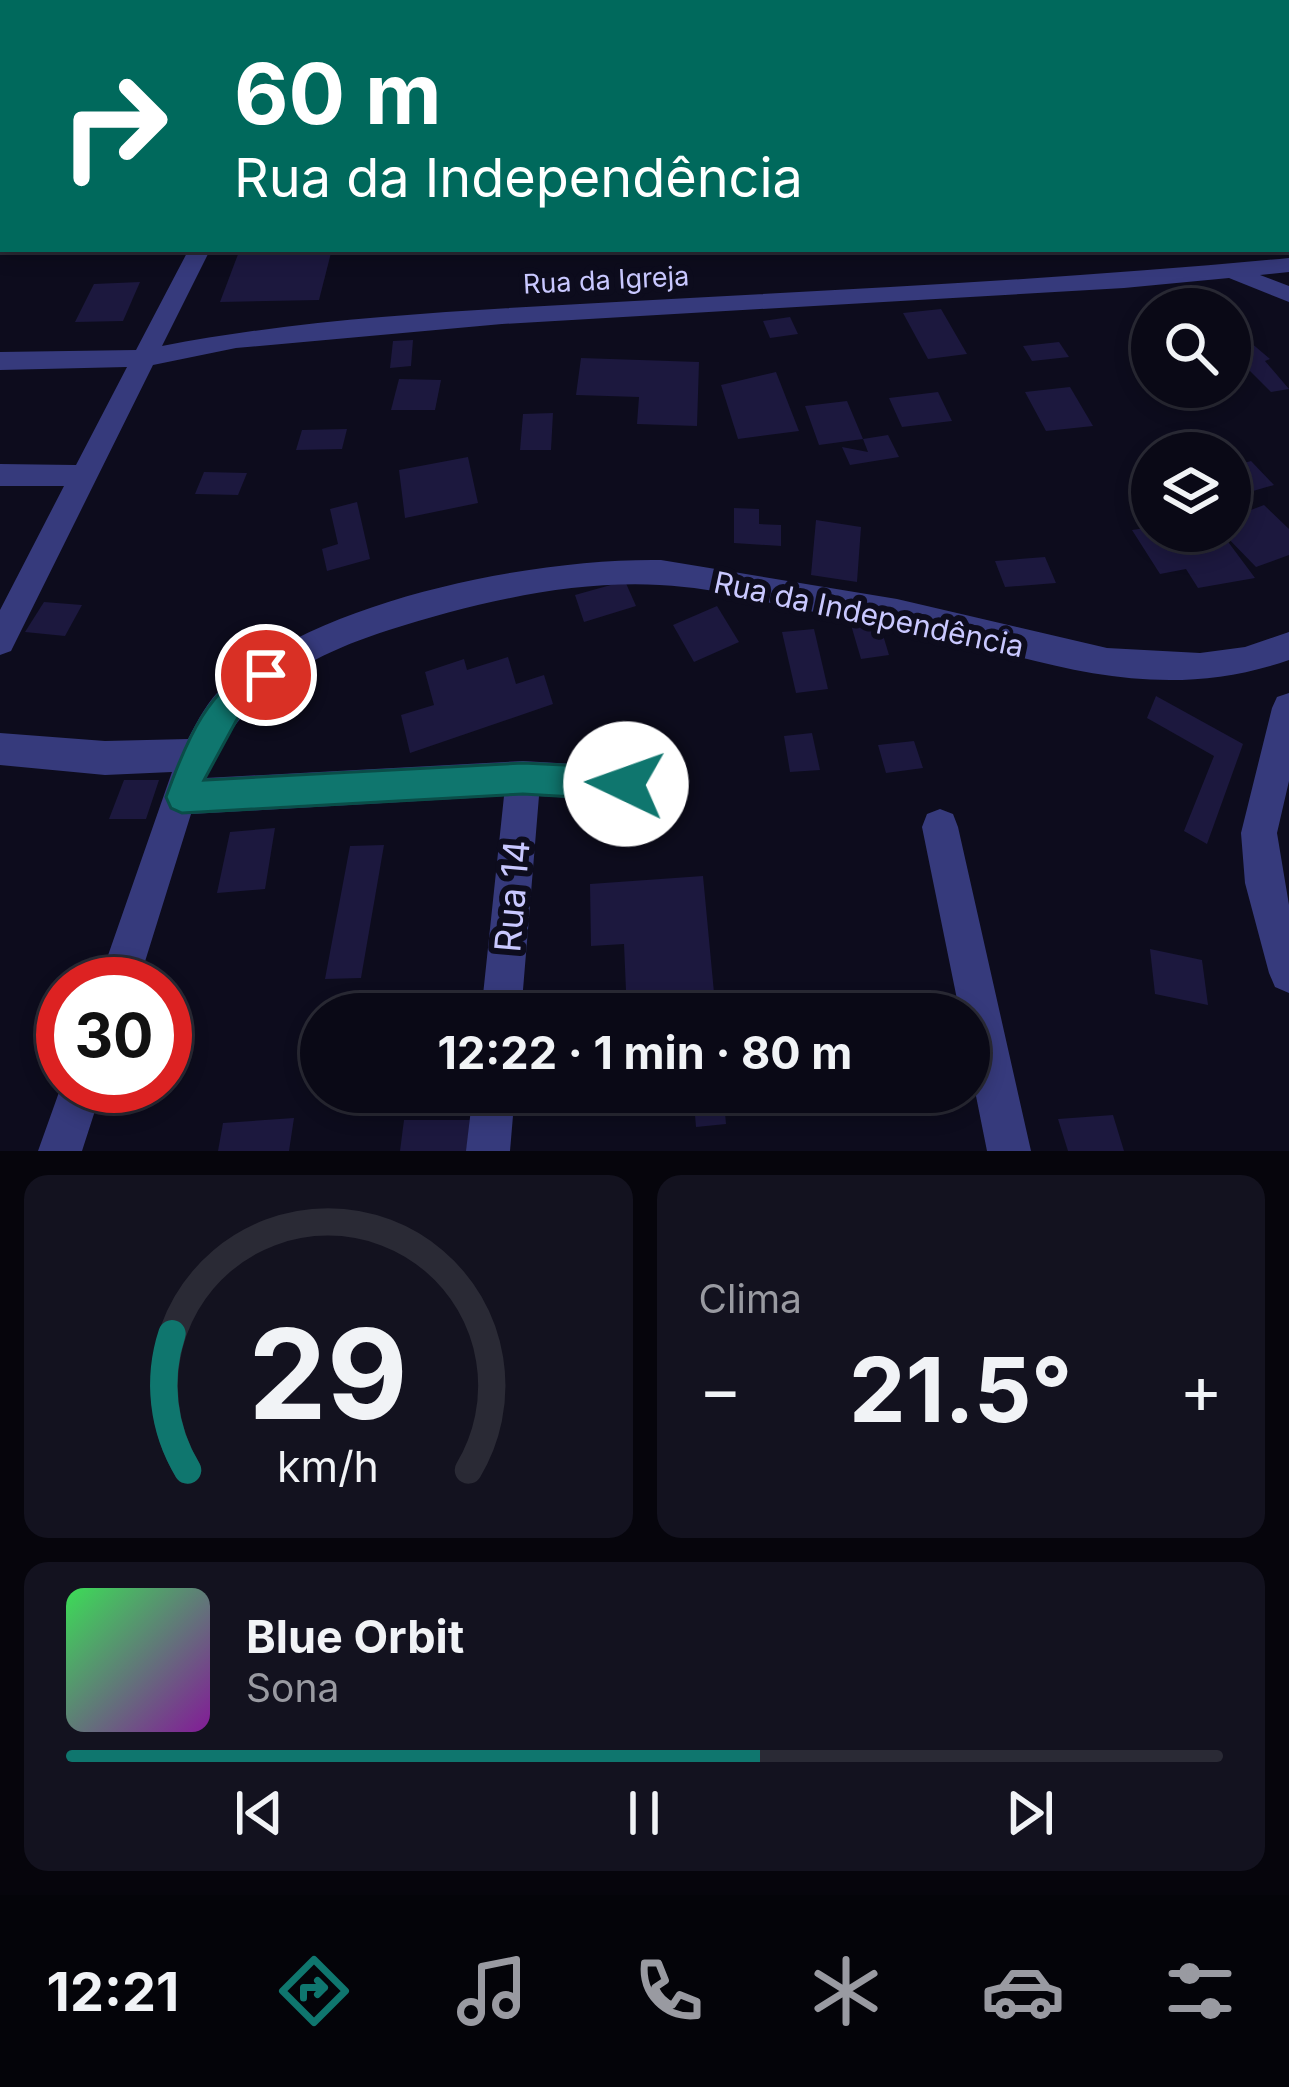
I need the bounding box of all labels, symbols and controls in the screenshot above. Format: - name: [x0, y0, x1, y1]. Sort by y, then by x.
- text: 60 m: [234, 43, 442, 144]
- icon: right: [36, 48, 192, 204]
- text: Rua da Independência: [234, 145, 803, 210]
- street label: Rua da Igreja: [522, 259, 690, 301]
- map controls: [1131, 288, 1251, 552]
- button: search: [1131, 288, 1251, 408]
- button: layers: [1131, 432, 1251, 552]
- street label: Rua da Independência: [711, 564, 1027, 664]
- pin: [215, 624, 317, 726]
- icon: arrive: [233, 642, 299, 708]
- position arrow: [563, 721, 689, 847]
- street label: Rua 14: [485, 838, 539, 954]
- speed limit sign: 30: [36, 957, 192, 1113]
- text: 12:22 · 1 min · 80 m: [438, 1025, 852, 1080]
- text: Clima: [699, 1275, 802, 1322]
- text: 29: [248, 1298, 408, 1449]
- text: 21.5°: [849, 1335, 1072, 1444]
- text: −: [699, 1349, 742, 1429]
- text: +: [1179, 1349, 1223, 1429]
- text: km/h: [277, 1439, 379, 1491]
- text: Blue Orbit: [246, 1609, 464, 1664]
- text: Sona: [246, 1664, 339, 1711]
- icon: previous: [226, 1780, 292, 1846]
- icon: pause: [611, 1780, 677, 1846]
- icon: next: [997, 1780, 1063, 1846]
- icon: directions: [272, 1949, 356, 2033]
- icon: music: [450, 1949, 534, 2033]
- icon: phone: [627, 1949, 711, 2033]
- icon: climate: [804, 1949, 888, 2033]
- icon: car: [981, 1949, 1065, 2033]
- icon: filters: [1158, 1949, 1242, 2033]
- text: 12:21: [47, 1959, 179, 2024]

